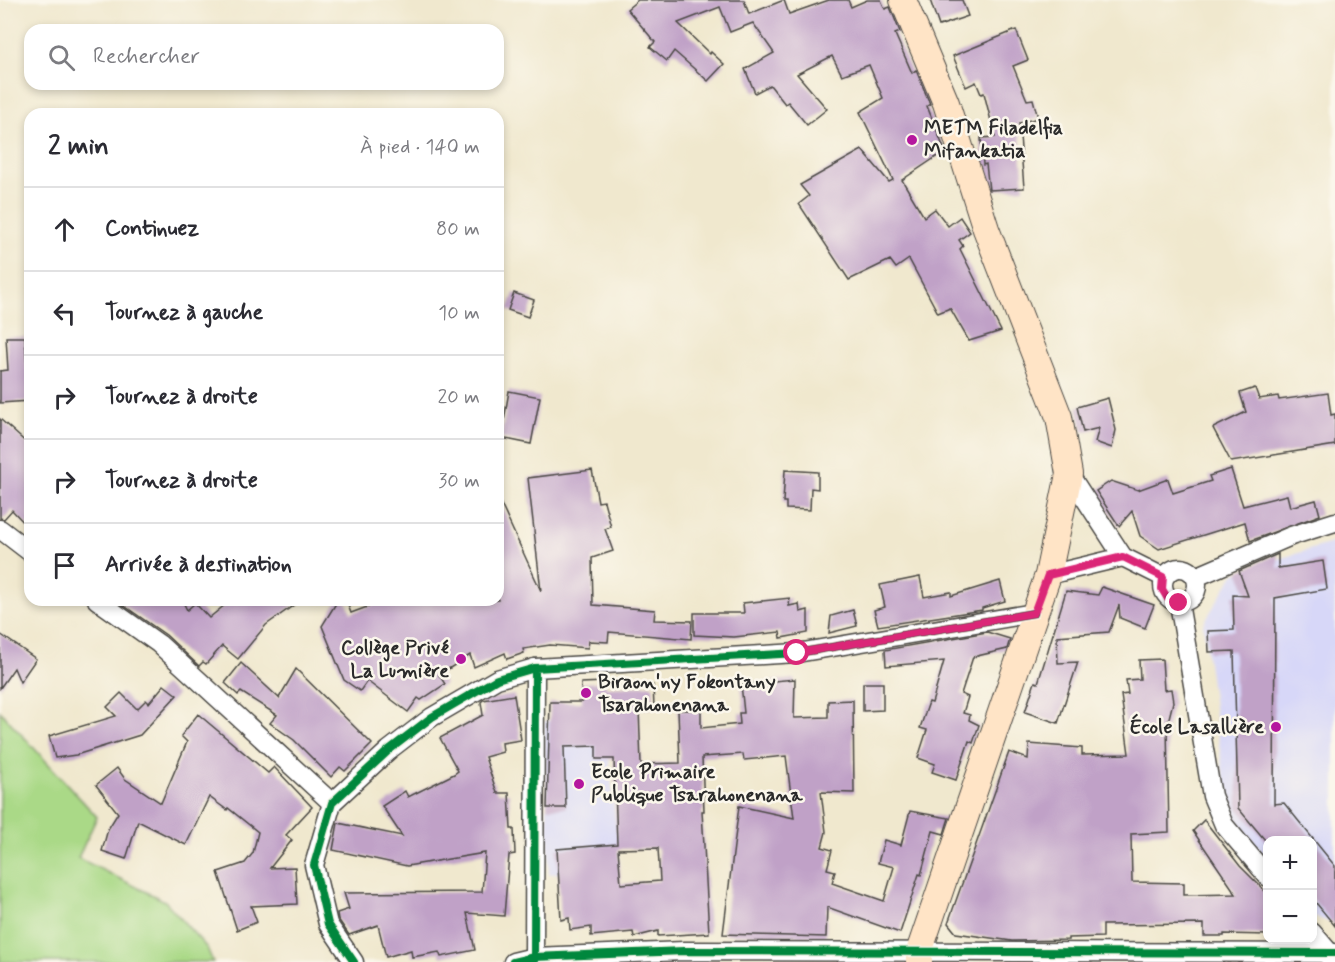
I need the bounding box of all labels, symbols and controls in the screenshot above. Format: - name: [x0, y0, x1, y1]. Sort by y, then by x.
- search box: [24, 24, 504, 90]
- icon: search: [45, 41, 78, 74]
- text: Rechercher: [93, 43, 200, 71]
- place label: METM Filadelfia Mifankatia: [924, 115, 1063, 165]
- text: 2 min: [48, 130, 109, 164]
- marker: METM Filadelfia Mifankatia: [905, 133, 919, 147]
- text: À pied · 140 m: [360, 134, 480, 161]
- icon: ahead: [48, 213, 81, 246]
- text: Continuez: [105, 215, 199, 243]
- text: 80 m: [436, 216, 480, 243]
- icon: left: [48, 297, 81, 330]
- text: Tournez à gauche: [105, 299, 263, 327]
- text: 10 m: [438, 300, 480, 327]
- icon: right: [48, 381, 81, 414]
- text: Tournez à droite: [105, 383, 258, 411]
- text: 20 m: [437, 384, 480, 411]
- icon: right: [48, 465, 81, 498]
- text: Tournez à droite: [105, 467, 258, 495]
- text: 30 m: [438, 468, 480, 495]
- icon: arrive: [48, 549, 81, 582]
- text: Arrivée à destination: [105, 551, 292, 579]
- route end: [1165, 589, 1191, 615]
- place label: Collège Privé La Lumière: [341, 635, 449, 685]
- route start: [783, 639, 809, 665]
- marker: Collège Privé La Lumière: [454, 652, 468, 666]
- place label: Biraon'ny Fokontany Tsarahonenana: [598, 669, 776, 719]
- marker: Biraon'ny Fokontany Tsarahonenana: [579, 686, 593, 700]
- place label: École Lasallière: [1130, 713, 1264, 741]
- marker: École Lasallière: [1269, 720, 1283, 734]
- place label: Ecole Primaire Publique Tsarahonenana: [591, 759, 804, 809]
- marker: Ecole Primaire Publique Tsarahonenana: [572, 777, 586, 791]
- map controls: [1263, 836, 1317, 944]
- button: +: [1263, 836, 1317, 890]
- button: −: [1263, 890, 1317, 944]

